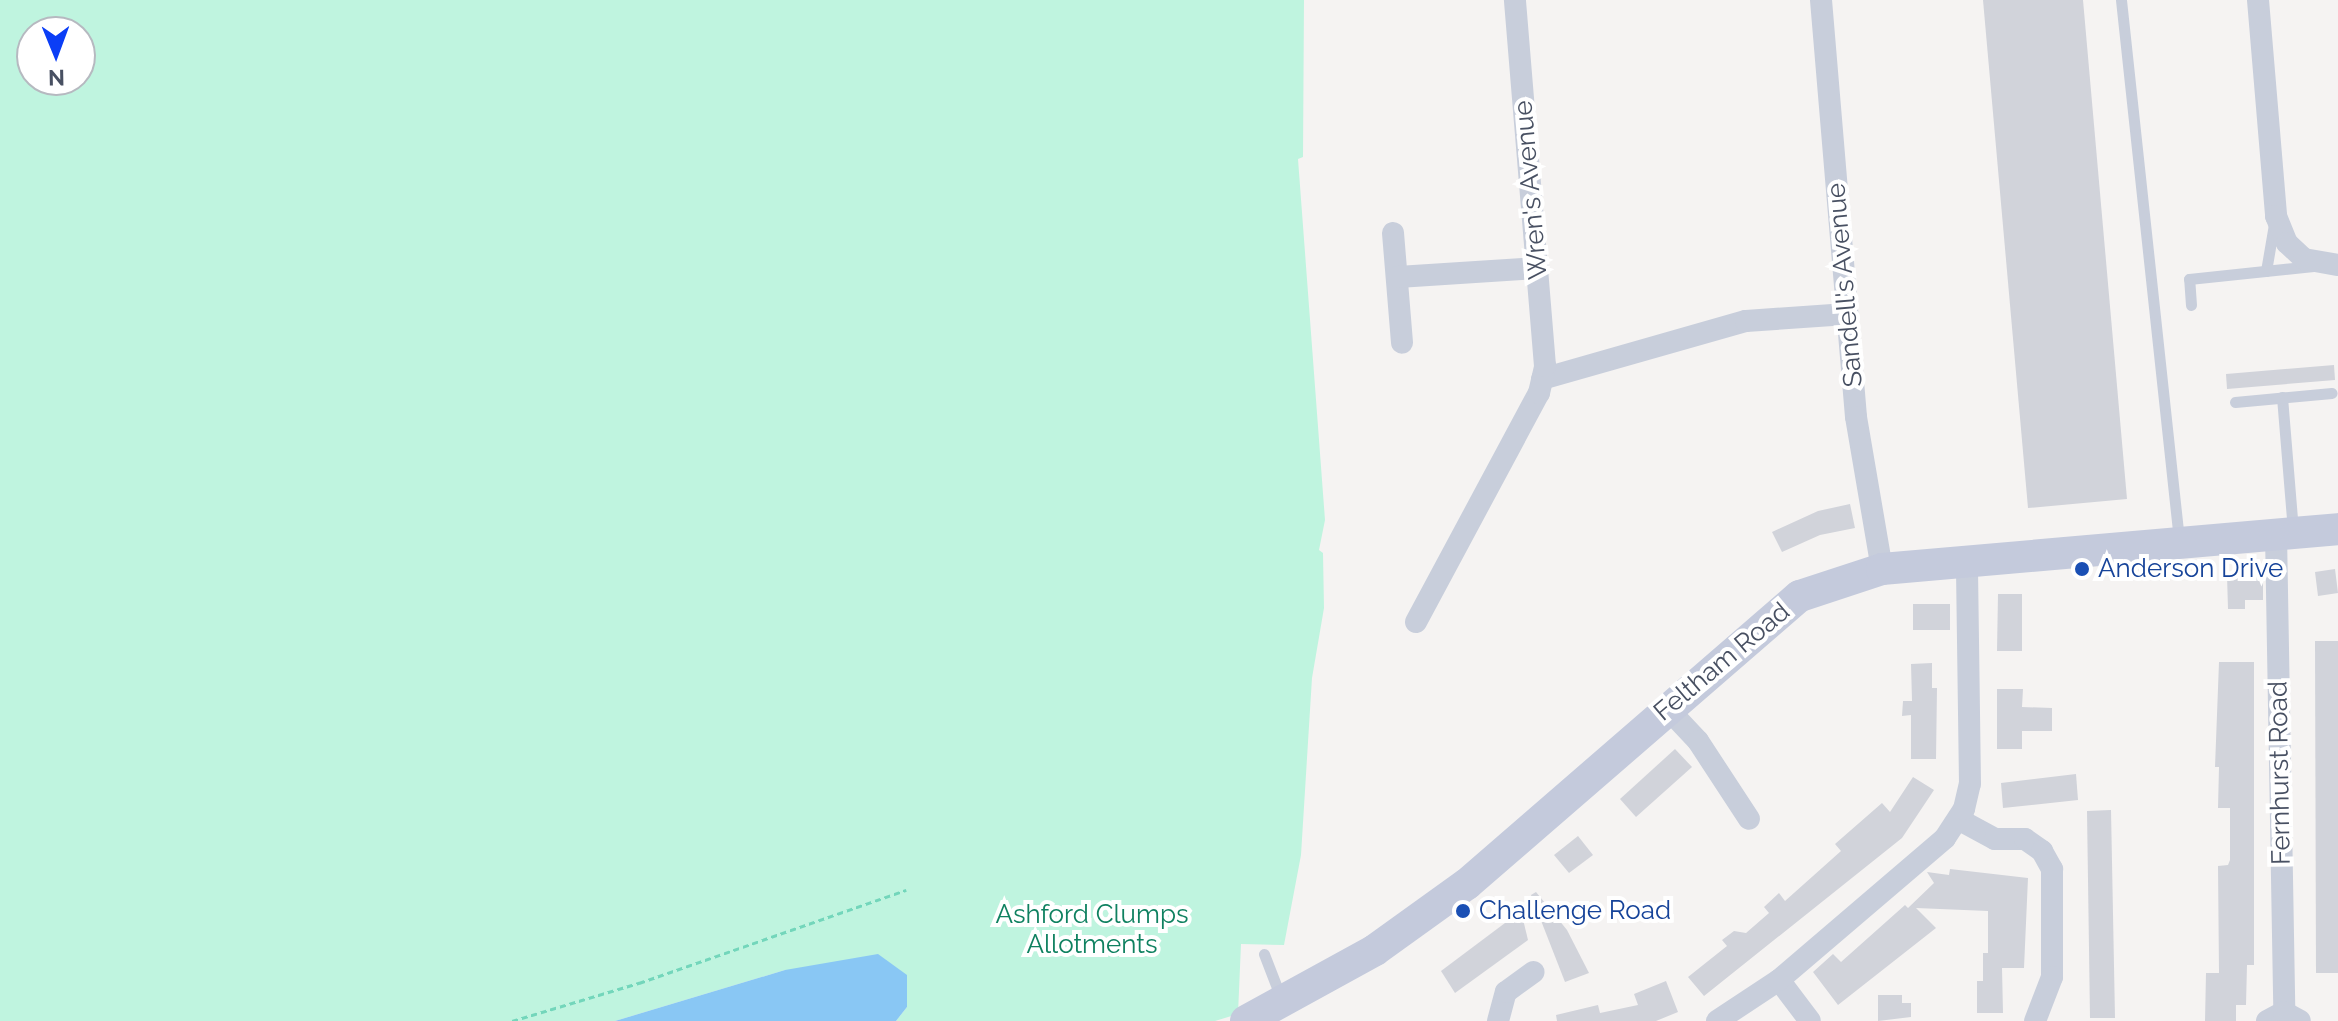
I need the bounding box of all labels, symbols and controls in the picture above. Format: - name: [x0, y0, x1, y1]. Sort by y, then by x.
- north arrow: [16, 16, 96, 96]
- text: N: [48, 65, 65, 91]
- street label: Wren's Avenue: [1508, 99, 1554, 281]
- street label: Sandell's Avenue: [1820, 181, 1870, 389]
- place label: Anderson Drive: [2098, 553, 2283, 585]
- marker: Anderson Drive: [2073, 560, 2091, 578]
- street label: Feltham Road: [1648, 596, 1796, 728]
- street label: Fernhurst Road: [2263, 681, 2297, 865]
- place label: Challenge Road: [1479, 895, 1671, 927]
- park label: Ashford Clumps Allotments: [996, 899, 1188, 960]
- marker: Challenge Road: [1454, 902, 1472, 920]

